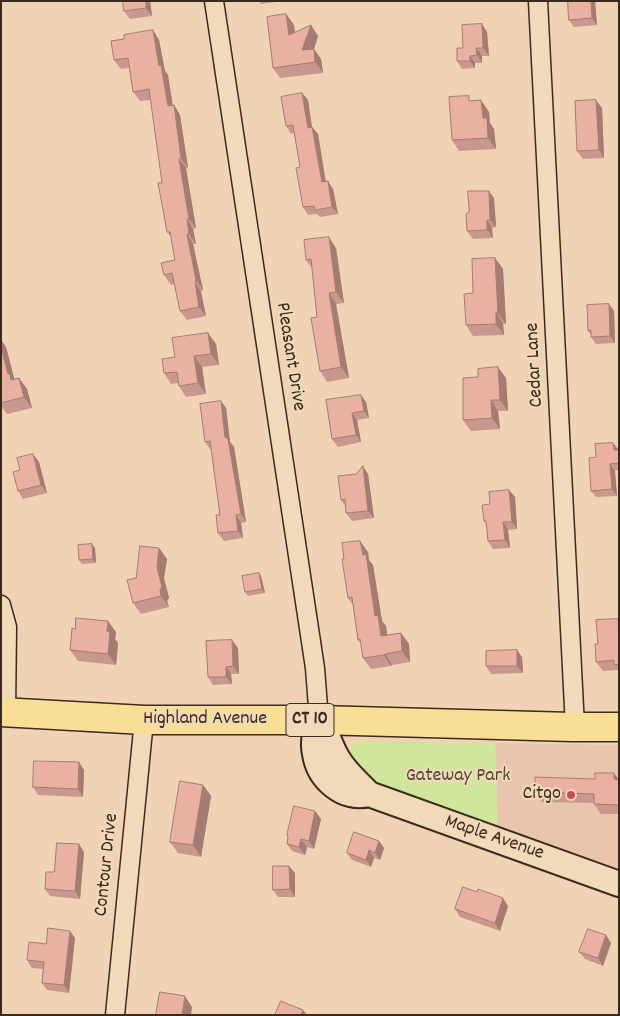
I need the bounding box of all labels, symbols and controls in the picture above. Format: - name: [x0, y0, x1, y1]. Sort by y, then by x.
- street label: Pleasant Drive: [269, 301, 309, 413]
- street label: Cedar Lane: [522, 322, 550, 408]
- road number: CT 10: [286, 704, 334, 736]
- street label: Highland Avenue: [143, 708, 267, 732]
- park label: Gateway Park: [406, 765, 510, 789]
- place label: Citgo: [522, 783, 561, 807]
- marker: Citgo: [565, 789, 577, 801]
- street label: Maple Avenue: [441, 811, 547, 867]
- street label: Contour Drive: [91, 812, 125, 918]

